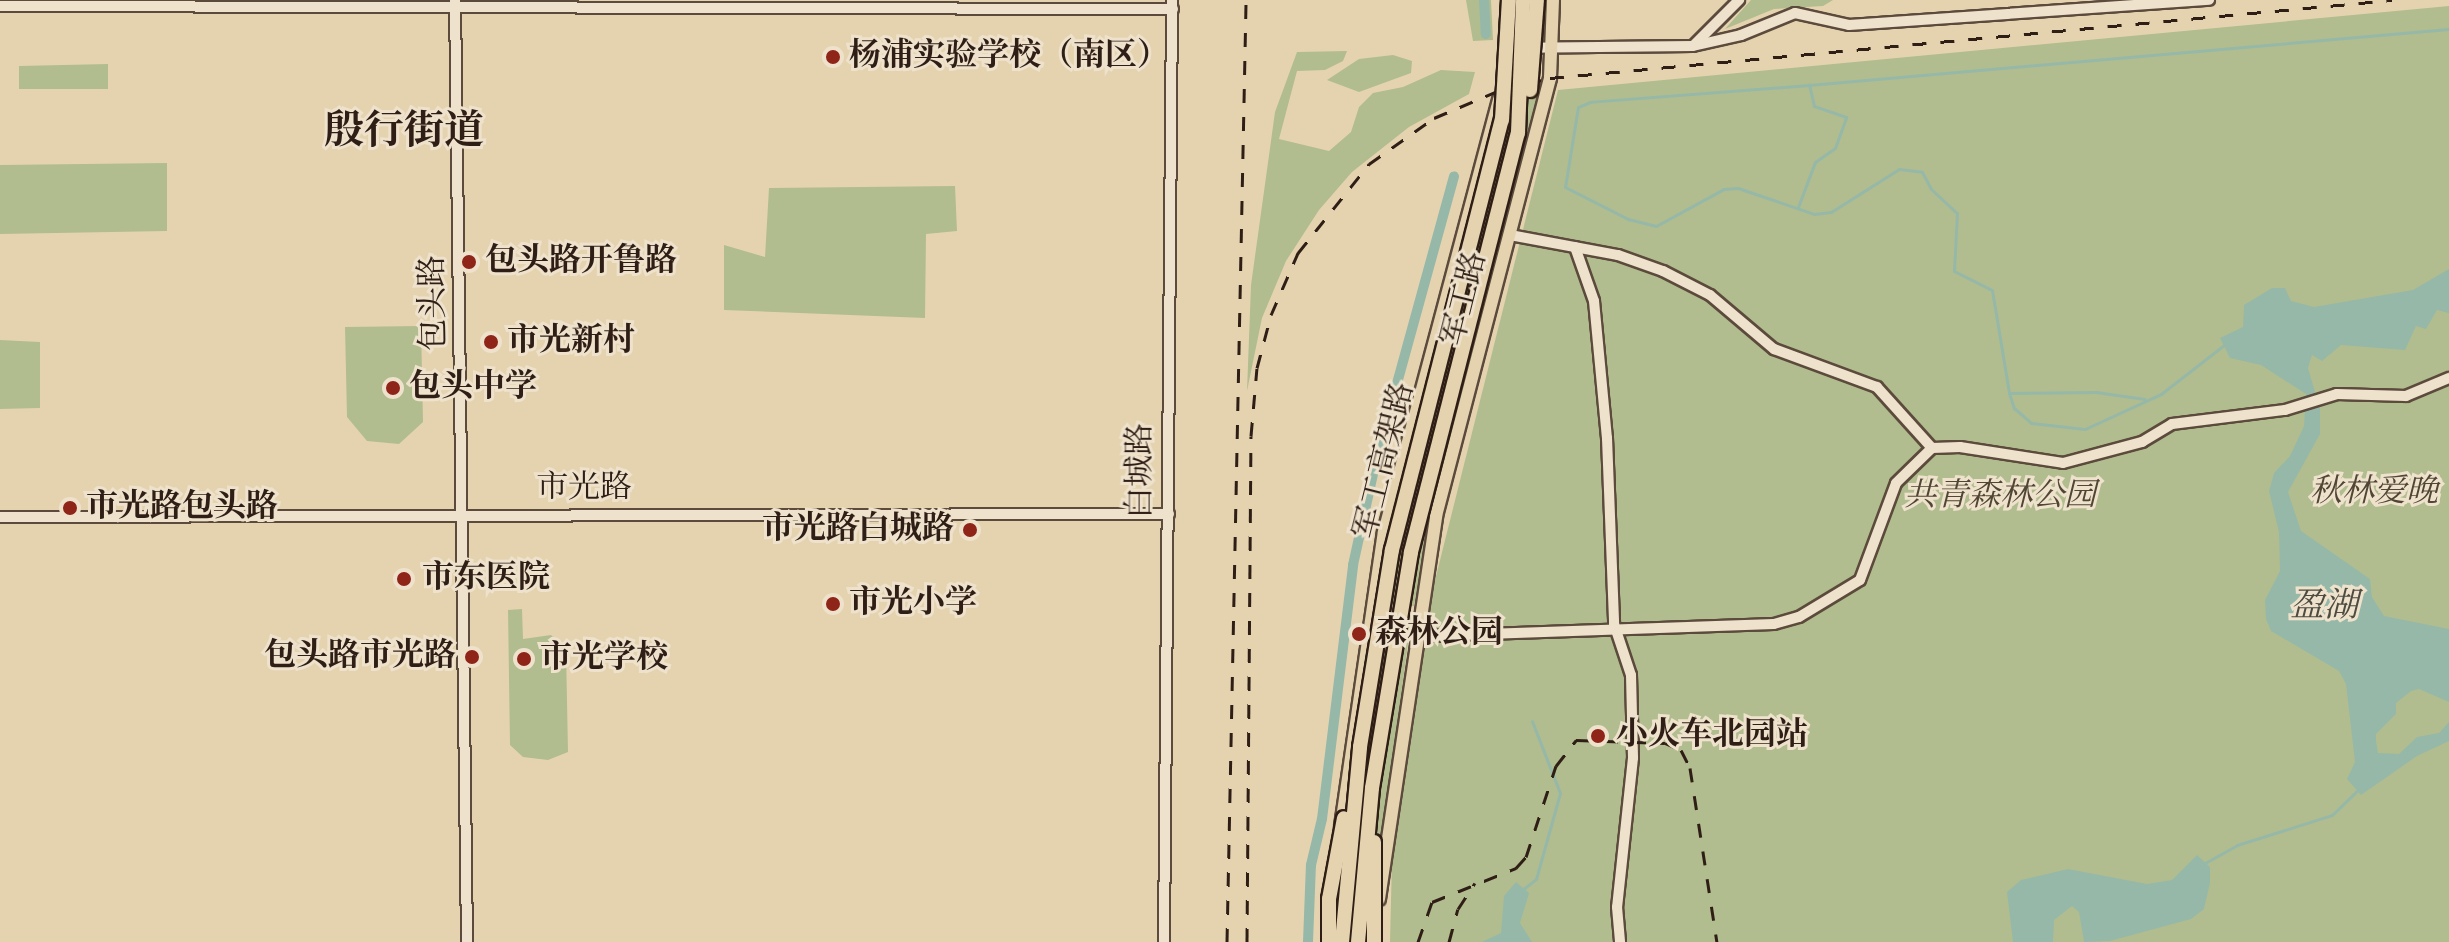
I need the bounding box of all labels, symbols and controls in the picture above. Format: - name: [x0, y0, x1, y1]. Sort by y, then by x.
- place label: 杨浦实验学校（南区）: [849, 38, 1169, 76]
- marker: 杨浦实验学校（南区）: [824, 48, 842, 66]
- district label: 殷行街道: [324, 110, 484, 158]
- place label: 包头路开鲁路: [485, 243, 677, 281]
- street label: 军工路: [1436, 248, 1496, 350]
- marker: 包头路开鲁路: [460, 253, 478, 271]
- street label: 包头路: [415, 255, 455, 351]
- place label: 市光新村: [507, 323, 635, 361]
- marker: 市光新村: [482, 333, 500, 351]
- place label: 包头中学: [409, 369, 537, 407]
- marker: 包头中学: [384, 379, 402, 397]
- street label: 军工高架路: [1348, 379, 1424, 543]
- street label: 白城路: [1123, 423, 1161, 519]
- street label: 市光路: [536, 470, 632, 508]
- park label: 秋林爱晚: [2310, 474, 2438, 512]
- park label: 共青森林公园: [1904, 478, 2096, 516]
- place label: 市光路包头路: [86, 489, 278, 527]
- marker: 市光路包头路: [61, 499, 79, 517]
- place label: 市光路白城路: [762, 511, 954, 549]
- marker: 市光路白城路: [961, 521, 979, 539]
- place label: 市东医院: [422, 560, 550, 598]
- marker: 市东医院: [393, 568, 415, 590]
- place label: 市光小学: [849, 585, 977, 623]
- water label: 盈湖: [2290, 588, 2358, 628]
- marker: 市光小学: [824, 595, 842, 613]
- place label: 森林公园: [1375, 615, 1503, 653]
- marker: 森林公园: [1350, 625, 1368, 643]
- place label: 包头路市光路: [264, 638, 456, 676]
- place label: 市光学校: [540, 640, 668, 678]
- marker: 包头路市光路: [463, 648, 481, 666]
- marker: 市光学校: [515, 650, 533, 668]
- place label: 小火车北园站: [1616, 717, 1808, 755]
- marker: 小火车北园站: [1587, 725, 1609, 747]

